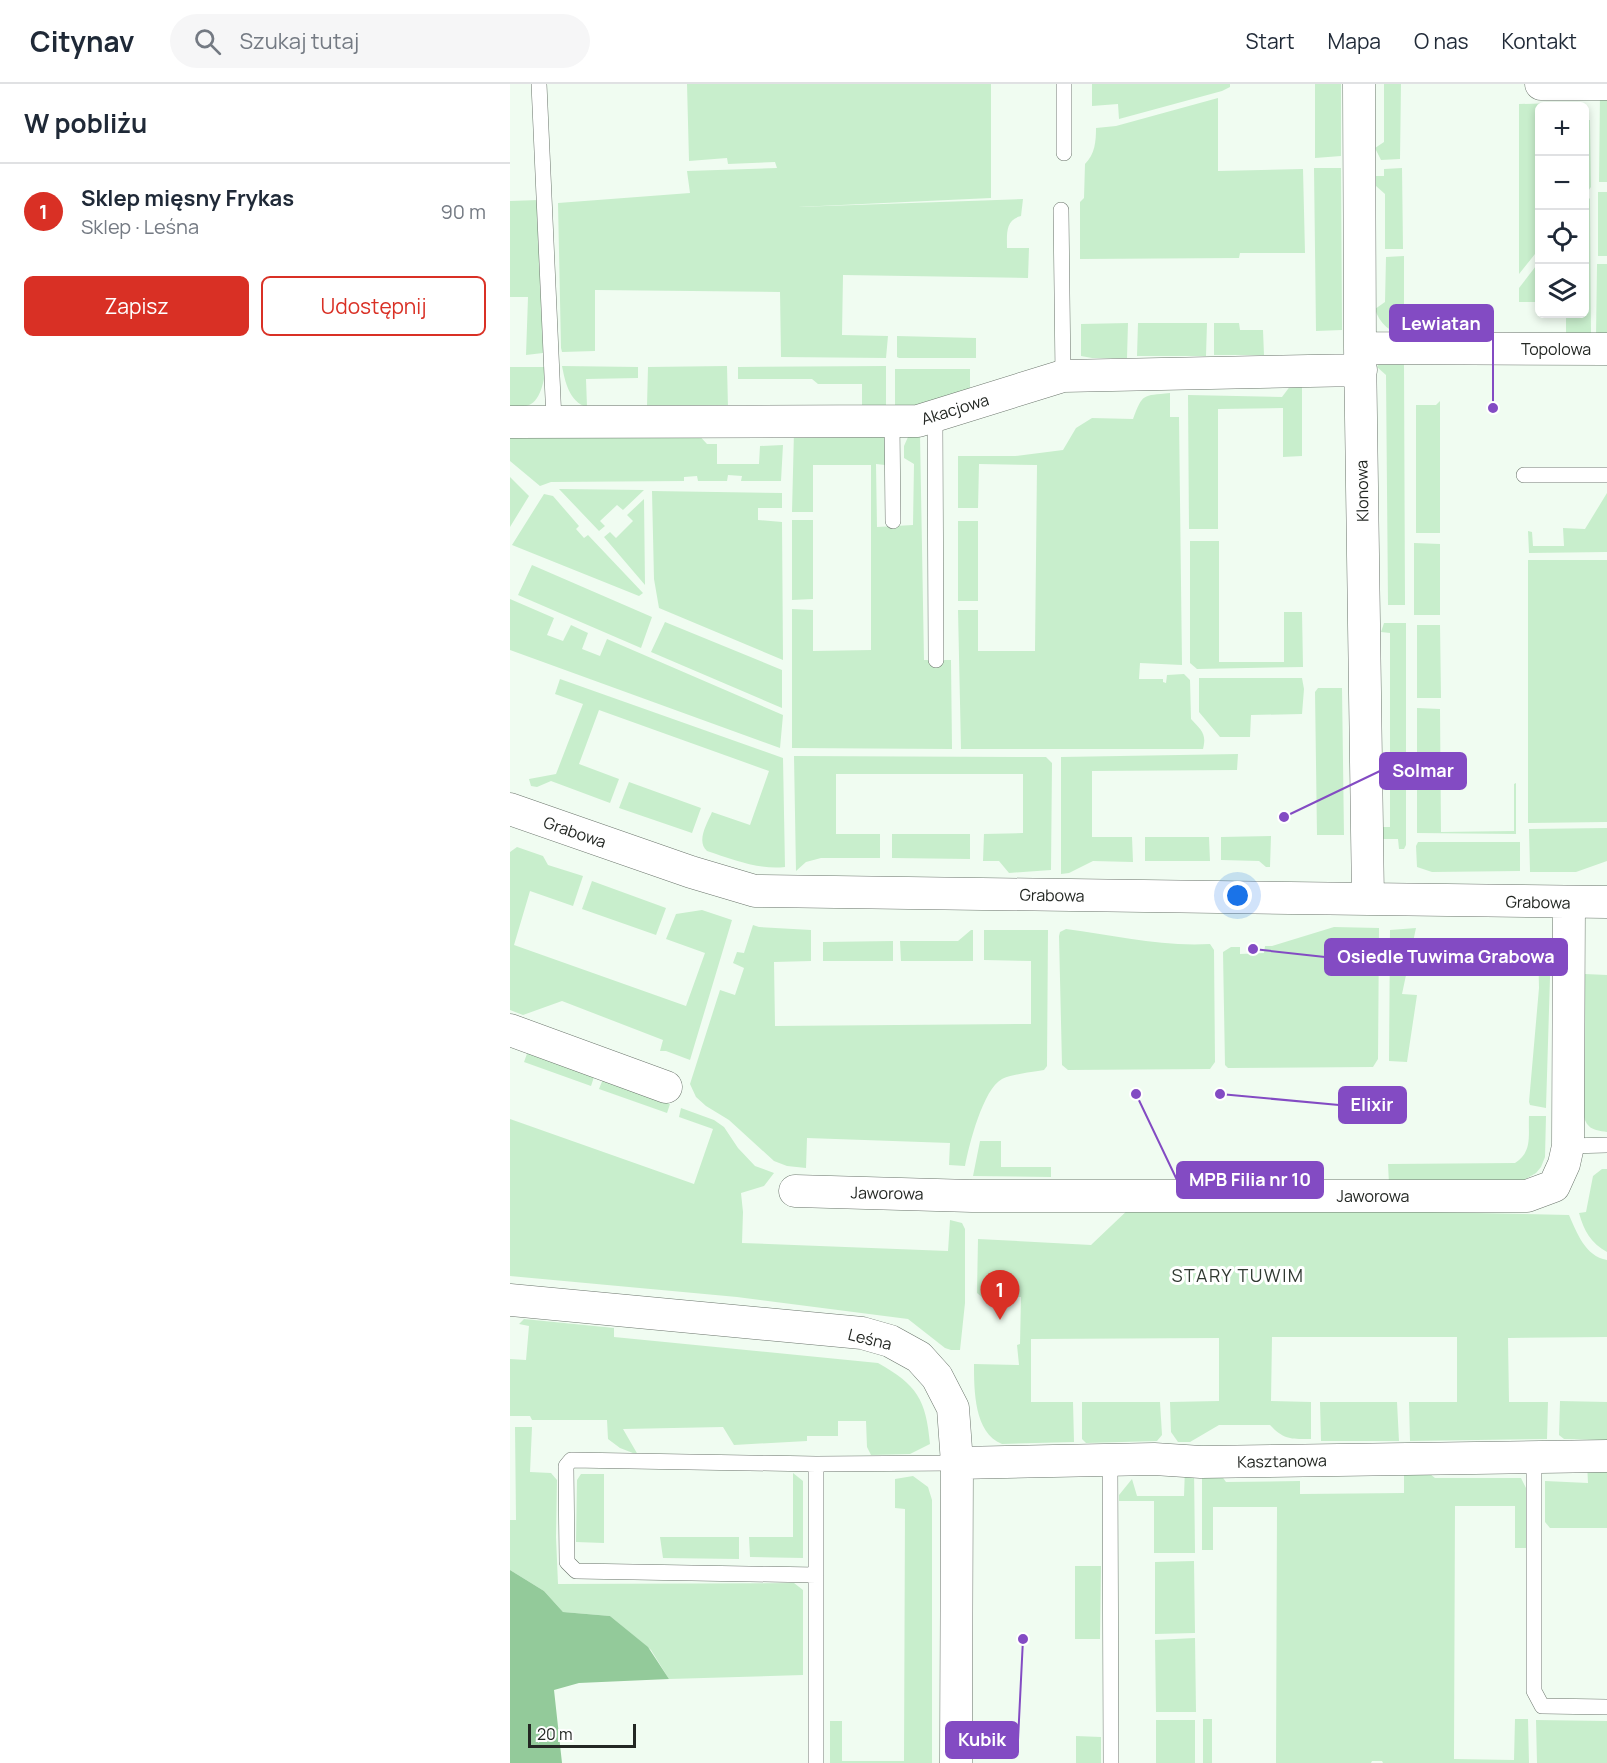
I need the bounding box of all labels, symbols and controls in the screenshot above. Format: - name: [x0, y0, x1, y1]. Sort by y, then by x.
- search box: [170, 14, 590, 68]
- text: Citynav: [30, 22, 134, 60]
- icon: search: [191, 25, 224, 58]
- text: Szukaj tutaj: [239, 26, 359, 56]
- text: Start: [1246, 27, 1295, 55]
- text: Mapa: [1328, 27, 1381, 55]
- text: O nas: [1414, 27, 1469, 55]
- text: Kontakt: [1502, 27, 1577, 55]
- map controls: [1535, 102, 1589, 318]
- button: +: [1535, 102, 1589, 156]
- text: W pobliżu: [24, 105, 147, 141]
- button: −: [1535, 156, 1589, 210]
- text: Sklep mięsny Frykas: [81, 183, 294, 213]
- text: 1: [39, 198, 48, 225]
- text: 90 m: [440, 198, 486, 225]
- button: locate: [1535, 210, 1589, 264]
- text: Sklep · Leśna: [81, 213, 199, 240]
- button: layers: [1535, 264, 1589, 318]
- button: Zapisz: [24, 276, 249, 336]
- button: Udostępnij: [261, 276, 486, 336]
- callout: Lewiatan: [1390, 305, 1493, 341]
- text: Lewiatan: [1401, 311, 1481, 335]
- street label: Topolowa: [1521, 338, 1591, 360]
- street label: Akacjowa: [918, 388, 992, 430]
- street label: Klonowa: [1350, 460, 1374, 522]
- callout: Solmar: [1380, 753, 1466, 789]
- text: Solmar: [1392, 758, 1454, 782]
- street label: Grabowa: [541, 811, 609, 853]
- your location: [1223, 881, 1252, 910]
- street label: Grabowa: [1019, 883, 1085, 907]
- street label: Grabowa: [1505, 890, 1571, 914]
- callout: Osiedle Tuwima Grabowa: [1325, 939, 1567, 975]
- text: Osiedle Tuwima Grabowa: [1337, 944, 1555, 968]
- callout: Elixir: [1339, 1087, 1406, 1123]
- text: Elixir: [1351, 1092, 1393, 1116]
- callout: MPB Filia nr 10: [1177, 1162, 1323, 1198]
- text: MPB Filia nr 10: [1189, 1167, 1311, 1191]
- street label: Jaworowa: [850, 1181, 924, 1205]
- street label: Jaworowa: [1337, 1185, 1409, 1207]
- district label: STARY TUWIM: [1172, 1263, 1304, 1287]
- pin: 1: [980, 1270, 1020, 1320]
- street label: Leśna: [846, 1323, 894, 1355]
- street label: Kasztanowa: [1237, 1449, 1327, 1473]
- scale bar: [528, 1721, 636, 1748]
- callout: Kubik: [946, 1722, 1018, 1758]
- text: 20 m: [537, 1723, 573, 1745]
- text: Kubik: [958, 1727, 1007, 1751]

